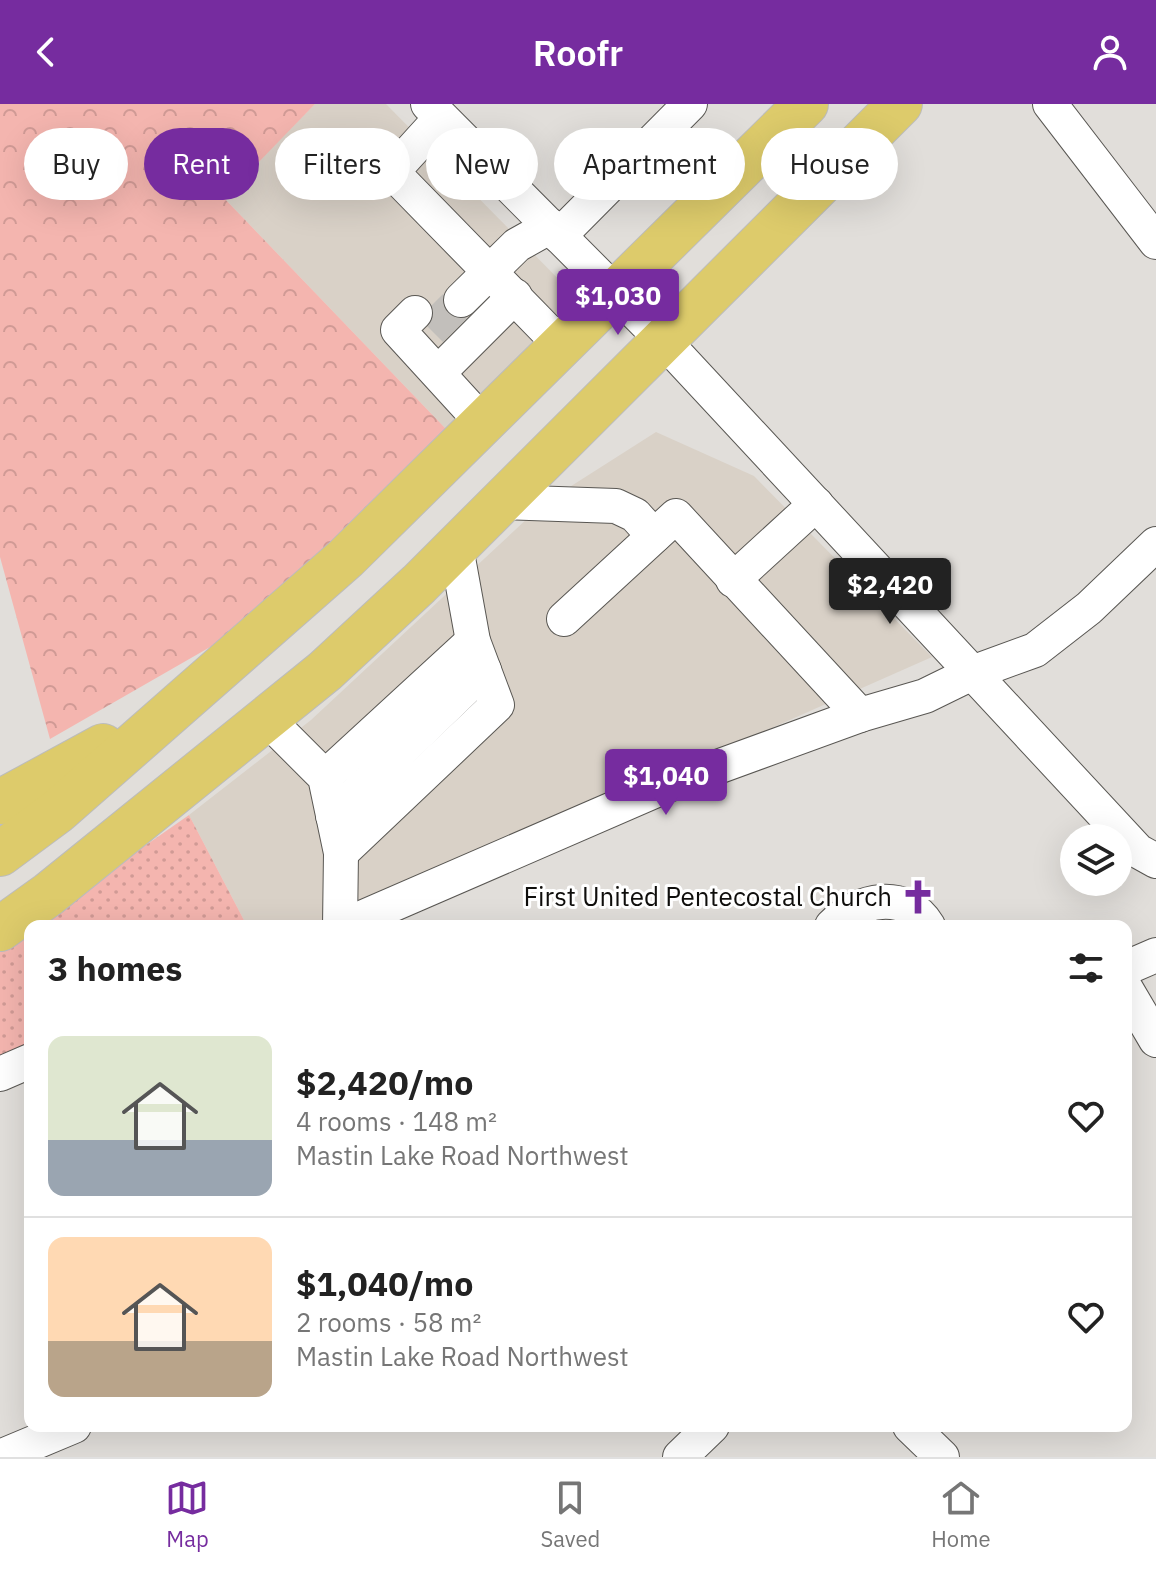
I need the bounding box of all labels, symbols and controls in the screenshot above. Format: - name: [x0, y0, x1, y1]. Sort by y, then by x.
- text: Roofr: [533, 29, 623, 76]
- icon: back: [24, 30, 68, 74]
- icon: person: [1088, 30, 1132, 74]
- chip: Buy: [24, 128, 128, 200]
- chip: Rent: [144, 128, 259, 200]
- chip: Filters: [275, 128, 410, 200]
- chip: New: [426, 128, 538, 200]
- chip: Apartment: [554, 128, 745, 200]
- chip: House: [761, 128, 898, 200]
- pin: $1,030: [553, 269, 683, 337]
- text: $1,030: [575, 278, 661, 312]
- pin: $2,420: [825, 558, 955, 626]
- text: $2,420: [847, 567, 933, 601]
- pin: $1,040: [601, 749, 731, 817]
- text: $1,040: [623, 758, 709, 792]
- map controls: [1060, 824, 1132, 896]
- button: layers: [1060, 824, 1132, 896]
- church icon: First United Pentecostal Church: [899, 878, 937, 916]
- place label: First United Pentecostal Church: [524, 879, 892, 913]
- text: 3 homes: [48, 946, 183, 990]
- icon: filters: [1064, 946, 1108, 990]
- text: $2,420/mo: [296, 1060, 473, 1104]
- icon: home: [112, 1068, 208, 1164]
- icon: heart: [1064, 1094, 1108, 1138]
- text: 4 rooms · 148 m²: [296, 1104, 497, 1138]
- text: Mastin Lake Road Northwest: [296, 1138, 629, 1172]
- text: $1,040/mo: [296, 1261, 473, 1305]
- icon: home: [112, 1269, 208, 1365]
- icon: heart: [1064, 1295, 1108, 1339]
- text: 2 rooms · 58 m²: [296, 1305, 481, 1339]
- text: Mastin Lake Road Northwest: [296, 1339, 629, 1373]
- tab: Map: [165, 1476, 209, 1553]
- tab: Saved: [540, 1476, 600, 1553]
- tab: Home: [931, 1476, 990, 1553]

